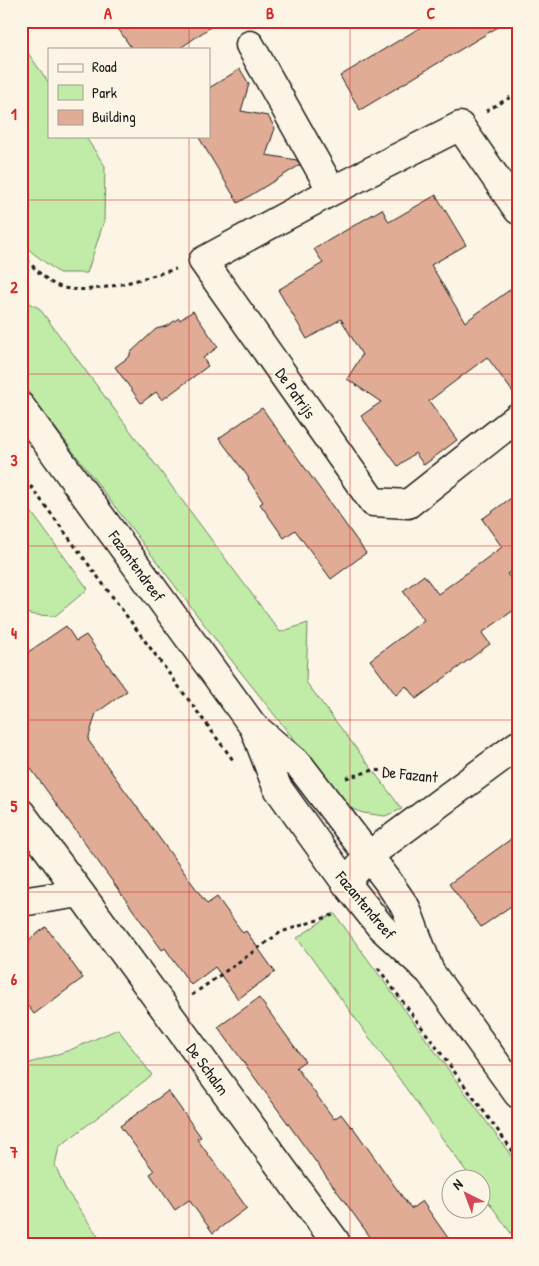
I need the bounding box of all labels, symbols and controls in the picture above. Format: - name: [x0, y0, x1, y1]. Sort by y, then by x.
- text: A: [104, 2, 112, 24]
- text: B: [266, 2, 274, 24]
- text: C: [427, 2, 436, 24]
- legend: [48, 48, 210, 138]
- text: Road: [92, 56, 117, 77]
- text: Park: [92, 82, 117, 103]
- text: 1: [11, 103, 17, 125]
- text: Building: [92, 106, 136, 127]
- text: 2: [10, 276, 18, 298]
- street label: De Patrijs: [271, 363, 321, 423]
- text: 3: [10, 449, 18, 471]
- street label: Fazantendreef: [103, 525, 170, 606]
- text: 4: [11, 622, 17, 644]
- street label: De Fazant: [381, 760, 439, 788]
- text: 5: [11, 795, 18, 817]
- street label: Fazantendreef: [330, 866, 401, 944]
- text: 6: [11, 968, 18, 990]
- street label: De Schalm: [182, 1039, 234, 1100]
- text: 7: [9, 1141, 18, 1163]
- north arrow: [442, 1168, 492, 1218]
- text: N: [448, 1174, 466, 1194]

